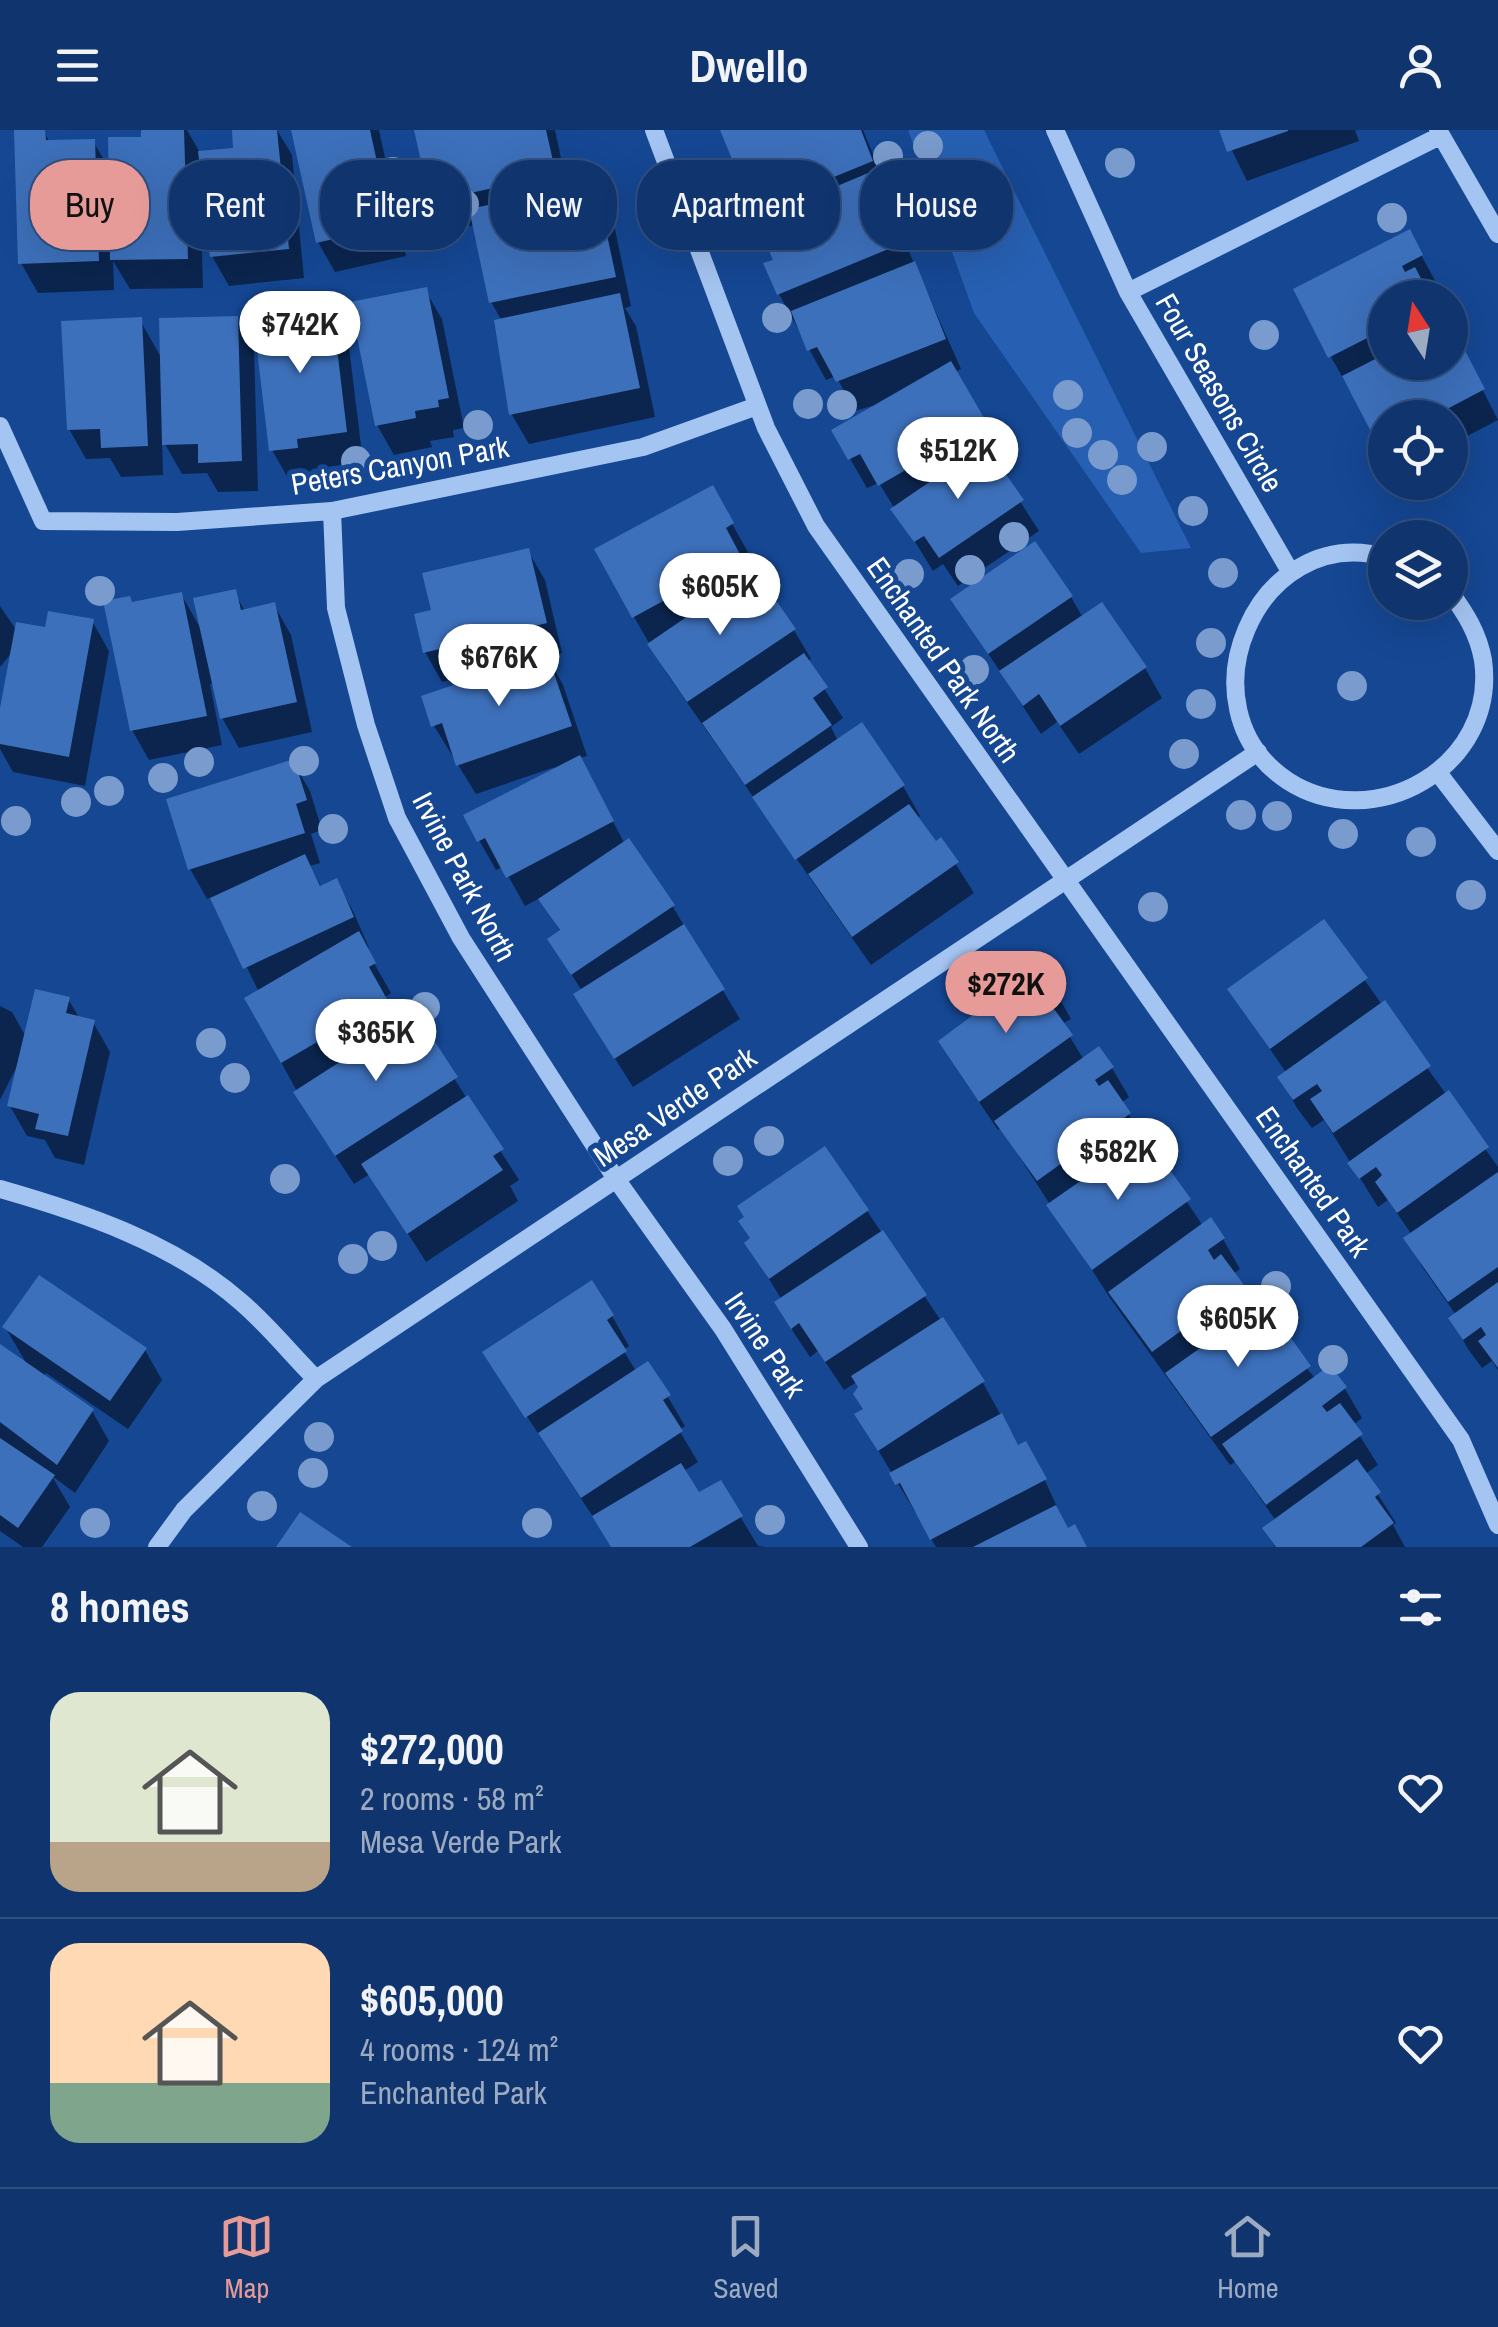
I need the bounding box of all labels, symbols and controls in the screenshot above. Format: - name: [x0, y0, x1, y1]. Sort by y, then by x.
- text: Dwello: [690, 35, 808, 96]
- icon: menu: [50, 38, 105, 93]
- icon: person: [1393, 38, 1448, 93]
- chip: Buy: [30, 160, 149, 250]
- chip: Rent: [169, 160, 300, 250]
- chip: Filters: [320, 160, 470, 250]
- chip: New: [490, 160, 617, 250]
- chip: Apartment: [637, 160, 840, 250]
- chip: House: [860, 160, 1013, 250]
- north arrow: [1368, 280, 1468, 380]
- map controls: [1368, 280, 1468, 620]
- street label: Four Seasons Circle: [1147, 286, 1293, 499]
- pin: $742K: [230, 291, 370, 376]
- text: $742K: [261, 302, 339, 345]
- button: locate: [1368, 400, 1468, 500]
- pin: $512K: [888, 417, 1028, 502]
- street label: Peters Canyon Park: [288, 426, 512, 504]
- text: $512K: [919, 428, 997, 471]
- button: layers: [1368, 520, 1468, 620]
- street label: Enchanted Park North: [858, 549, 1030, 770]
- pin: $605K: [650, 553, 790, 638]
- text: $605K: [681, 564, 759, 607]
- pin: $676K: [429, 624, 569, 709]
- text: $676K: [460, 635, 538, 678]
- street label: Irvine Park North: [404, 785, 526, 968]
- pin: $272K: [936, 951, 1076, 1036]
- text: $272K: [967, 962, 1045, 1005]
- pin: $365K: [306, 999, 446, 1084]
- text: $365K: [337, 1010, 415, 1053]
- street label: Mesa Verde Park: [585, 1036, 764, 1176]
- street label: Enchanted Park: [1247, 1098, 1381, 1265]
- pin: $582K: [1048, 1118, 1188, 1203]
- text: $582K: [1079, 1129, 1157, 1172]
- street label: Irvine Park: [716, 1284, 816, 1406]
- pin: $605K: [1168, 1285, 1308, 1370]
- text: $605K: [1199, 1296, 1277, 1339]
- text: 8 homes: [50, 1579, 190, 1635]
- icon: filters: [1393, 1580, 1448, 1635]
- text: $272,000: [360, 1721, 504, 1777]
- icon: home: [130, 1732, 250, 1852]
- icon: heart: [1393, 1765, 1448, 1820]
- text: 2 rooms · 58 m²: [360, 1777, 544, 1820]
- text: Mesa Verde Park: [360, 1820, 561, 1863]
- text: $605,000: [360, 1972, 504, 2028]
- icon: home: [130, 1983, 250, 2103]
- icon: heart: [1393, 2016, 1448, 2071]
- text: 4 rooms · 124 m²: [360, 2028, 558, 2071]
- text: Enchanted Park: [360, 2071, 547, 2114]
- tab: Map: [219, 2209, 274, 2307]
- tab: Saved: [713, 2209, 778, 2307]
- tab: Home: [1217, 2209, 1279, 2307]

